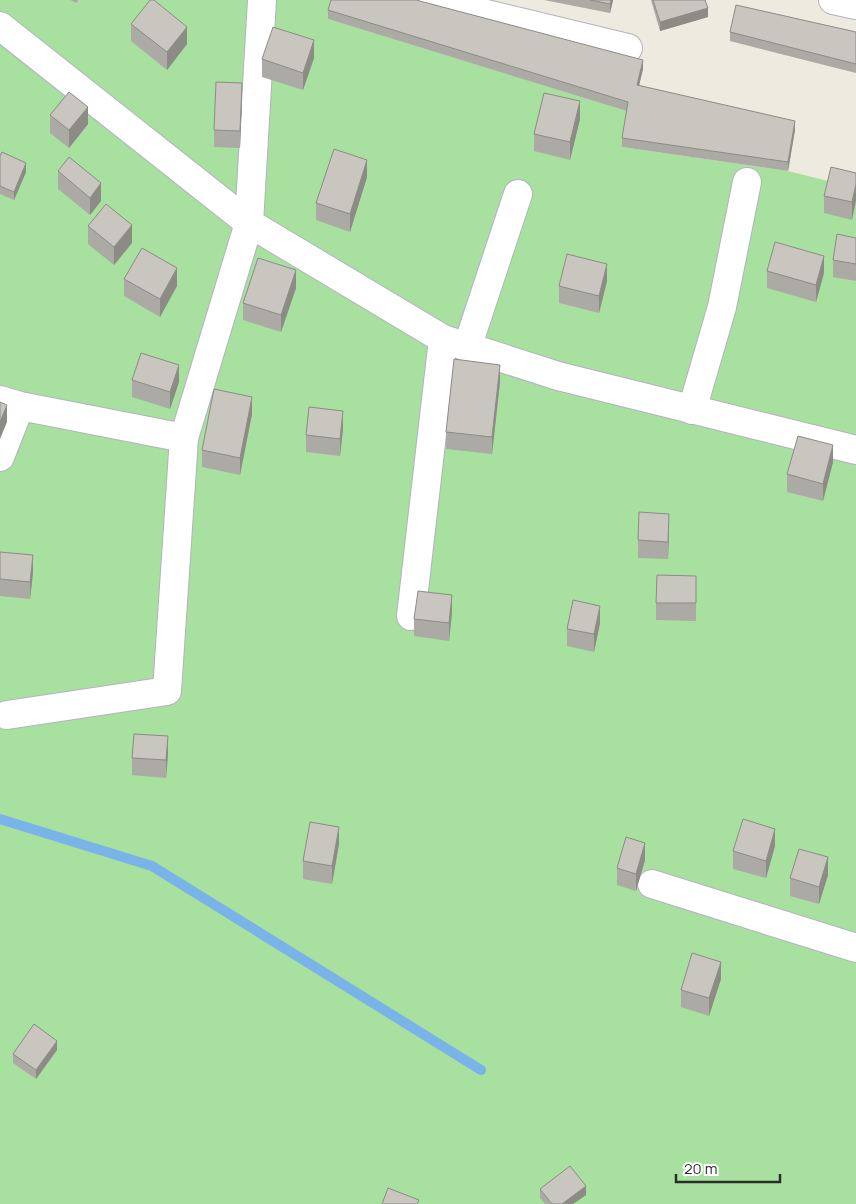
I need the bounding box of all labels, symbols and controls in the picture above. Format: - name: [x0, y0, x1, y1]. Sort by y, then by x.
- scale bar: [676, 1152, 780, 1184]
- text: 20 m: [684, 1158, 717, 1179]

